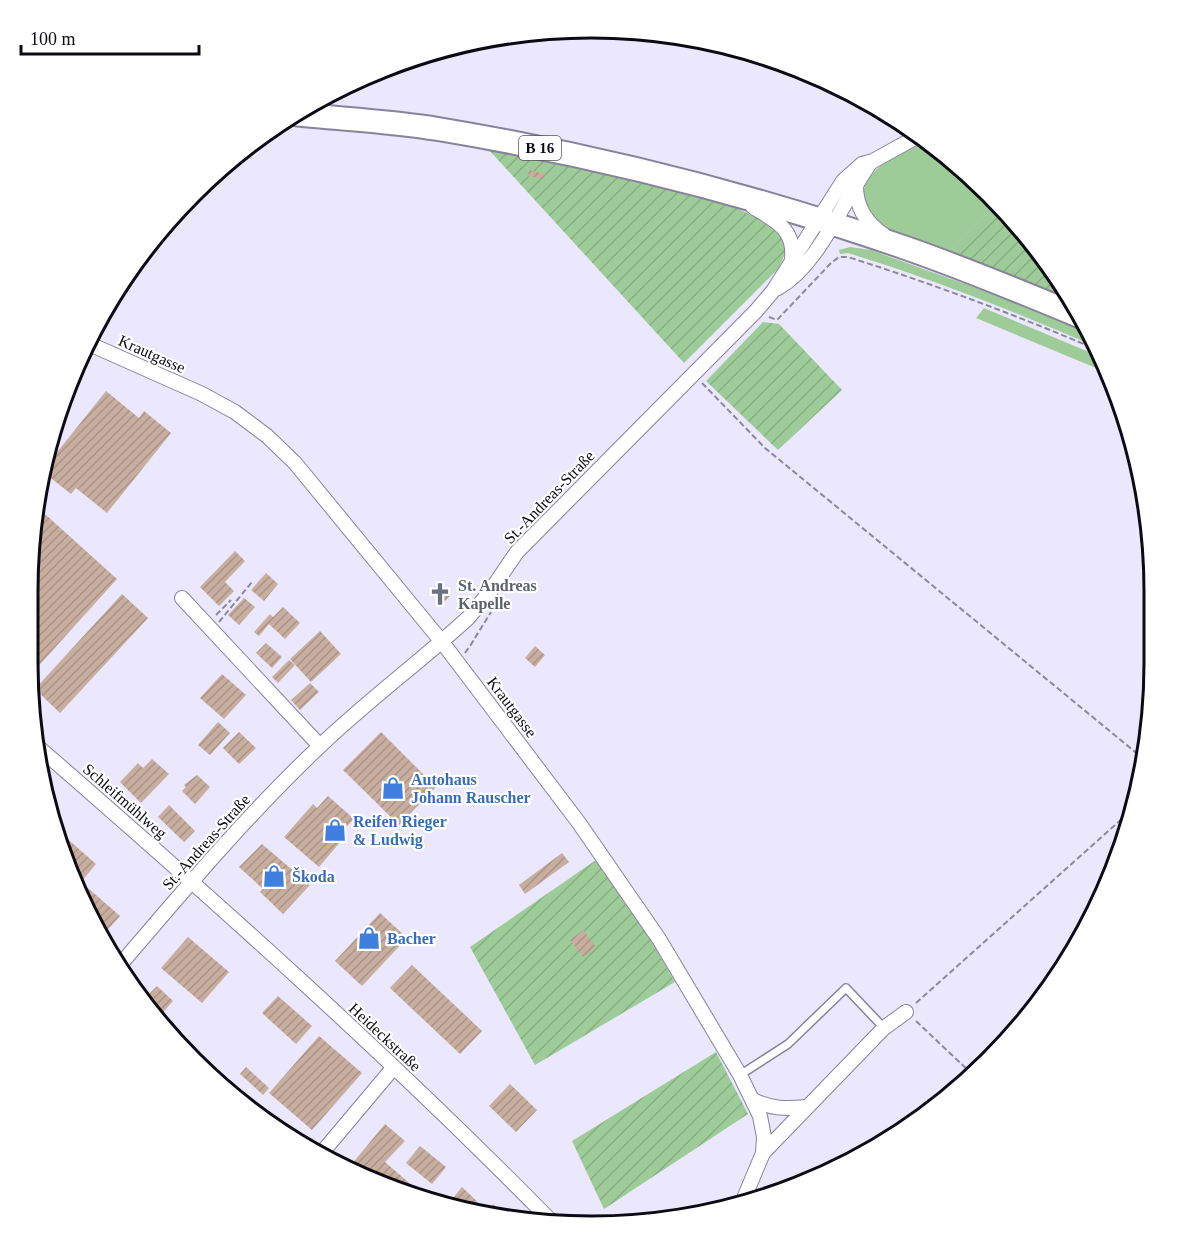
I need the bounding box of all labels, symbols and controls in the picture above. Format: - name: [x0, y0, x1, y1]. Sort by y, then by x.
- scale bar: [21, 18, 200, 56]
- text: 100 m: [30, 29, 76, 49]
- road number: B 16: [519, 136, 561, 160]
- street label: Krautgasse: [116, 332, 188, 377]
- street label: St.-Andreas-Straße: [500, 447, 598, 547]
- place label: St. Andreas Kapelle: [458, 577, 537, 613]
- church icon: St. Andreas Kapelle: [427, 581, 453, 607]
- street label: Krautgasse: [483, 673, 540, 741]
- street label: Schleifmühlweg: [79, 760, 170, 843]
- place label: Autohaus Johann Rauscher: [411, 771, 531, 806]
- shop icon: Autohaus Johann Rauscher: [380, 775, 406, 801]
- street label: St.-Andreas-Straße: [159, 791, 253, 893]
- place label: Reifen Rieger & Ludwig: [353, 813, 447, 849]
- shop icon: Reifen Rieger & Ludwig: [322, 817, 348, 843]
- shop icon: Škoda: [261, 863, 287, 889]
- place label: Škoda: [292, 867, 335, 885]
- shop icon: Bacher: [356, 925, 382, 951]
- place label: Bacher: [387, 930, 436, 947]
- street label: Heideckstraße: [346, 1000, 424, 1074]

